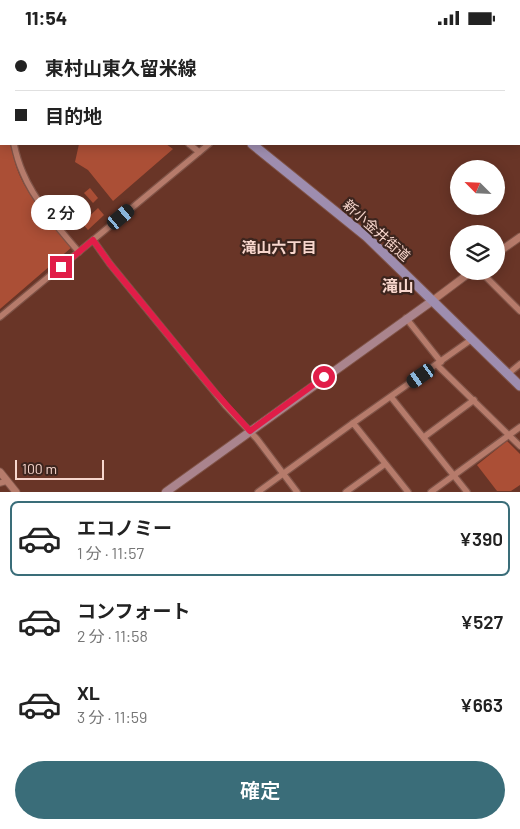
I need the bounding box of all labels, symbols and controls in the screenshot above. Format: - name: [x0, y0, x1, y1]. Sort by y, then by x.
- text: 11:54: [25, 6, 67, 29]
- text: 東村山東久留米線: [45, 56, 197, 79]
- text: 目的地: [45, 104, 102, 127]
- north arrow: [450, 160, 505, 215]
- map controls: [450, 160, 505, 280]
- callout: 2 分: [31, 195, 91, 229]
- street label: 新小金井街道: [340, 196, 414, 264]
- car: [104, 202, 137, 232]
- text: 2 分: [47, 203, 75, 222]
- button: layers: [450, 225, 505, 280]
- district label: 滝山六丁目: [241, 238, 317, 256]
- route end: [50, 256, 72, 278]
- district label: 滝山: [382, 276, 414, 295]
- car: [404, 361, 437, 391]
- route start: [313, 366, 335, 388]
- scale bar: [15, 457, 104, 480]
- text: 100 m: [22, 460, 57, 477]
- icon: car: [17, 516, 62, 561]
- text: エコノミー: [77, 516, 172, 539]
- text: ¥390: [459, 527, 503, 550]
- text: 1 分 · 11:57: [77, 543, 144, 562]
- icon: car: [17, 599, 62, 644]
- text: コンフォート: [77, 599, 190, 622]
- text: ¥527: [460, 610, 503, 633]
- text: 2 分 · 11:58: [77, 626, 148, 645]
- text: XL: [77, 681, 100, 704]
- icon: car: [17, 682, 62, 727]
- text: ¥663: [460, 693, 503, 716]
- text: 3 分 · 11:59: [77, 707, 147, 726]
- button: 確定: [15, 761, 505, 819]

